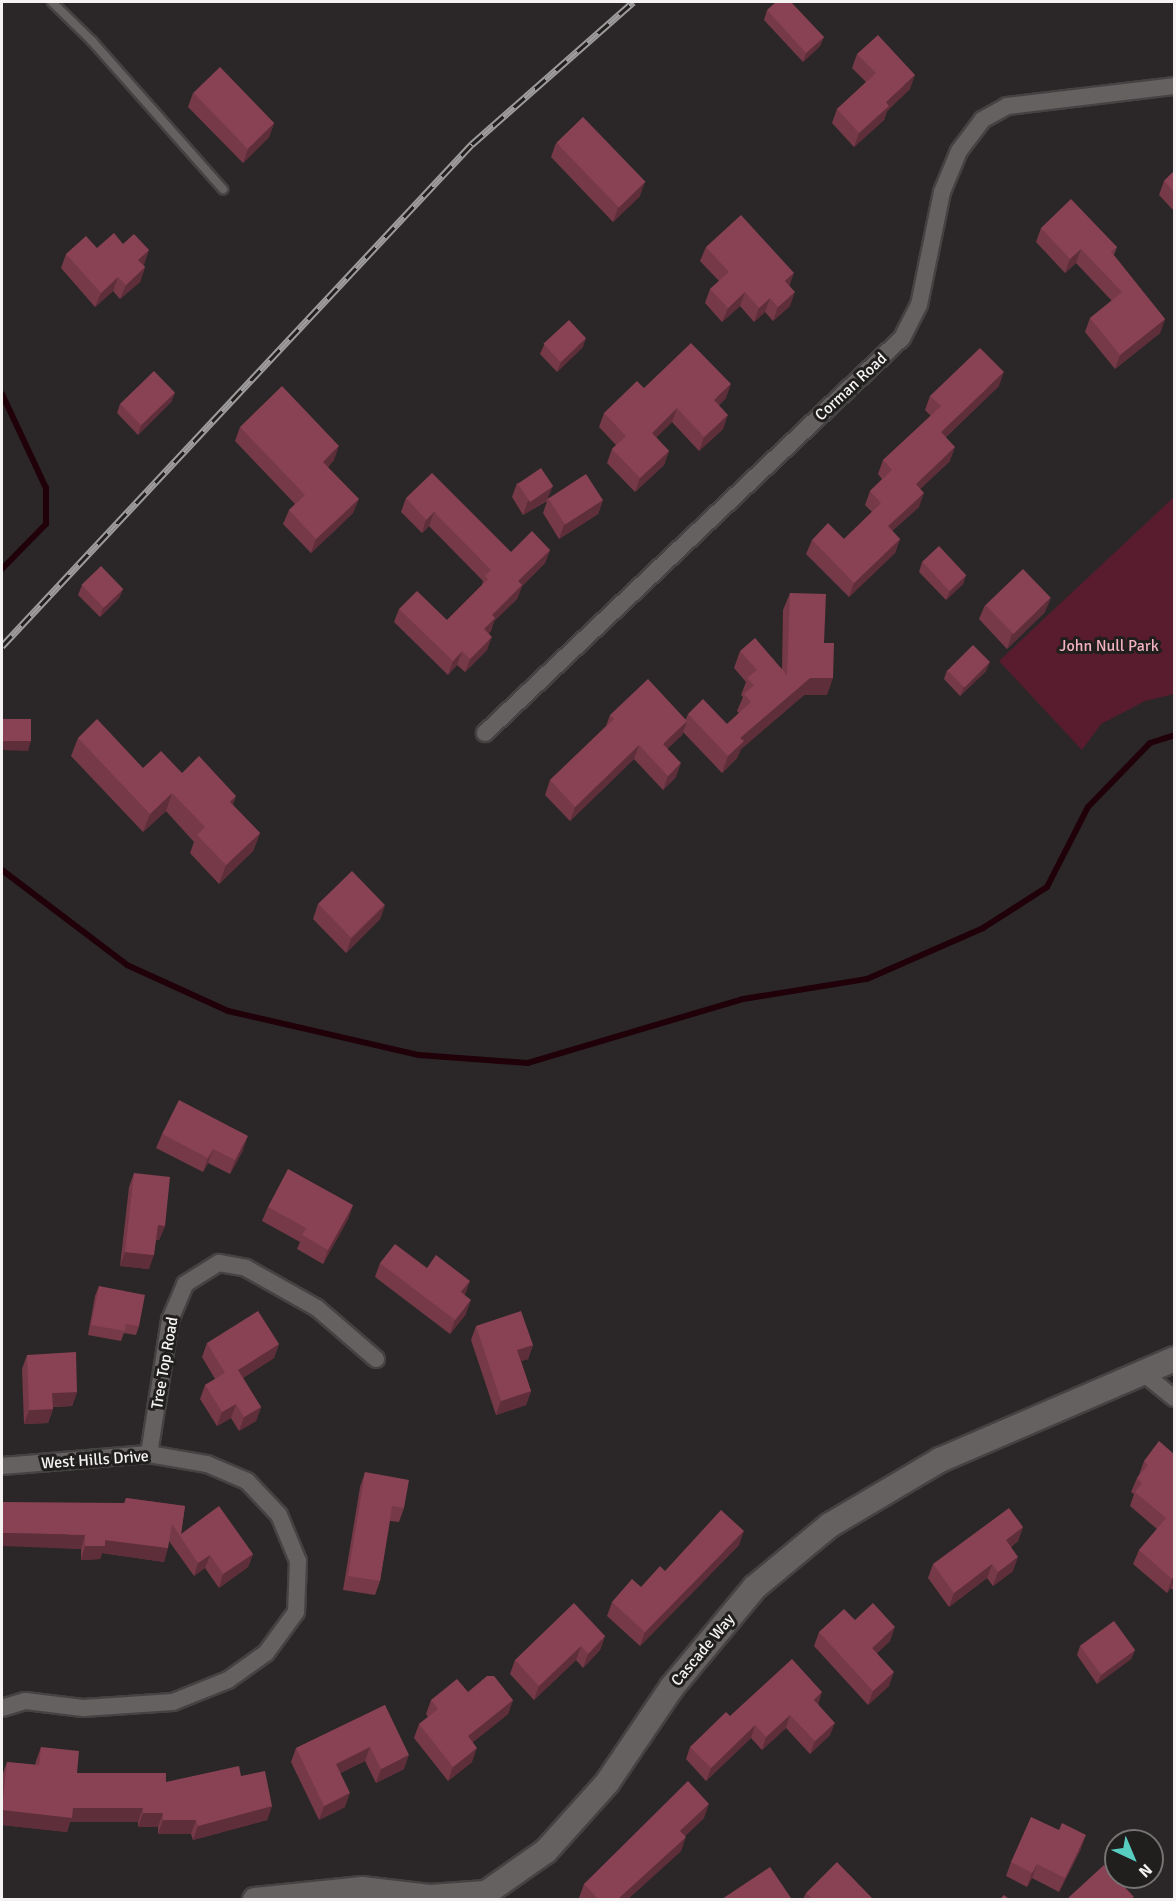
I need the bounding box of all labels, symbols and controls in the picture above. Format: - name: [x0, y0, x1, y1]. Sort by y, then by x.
- street label: Corman Road: [811, 349, 891, 425]
- park label: John Null Park: [1059, 636, 1159, 656]
- street label: Tree Top Road: [147, 1315, 183, 1411]
- street label: West Hills Drive: [41, 1447, 149, 1473]
- street label: Cascade Way: [667, 1610, 739, 1690]
- north arrow: [1104, 1829, 1164, 1889]
- text: N: [1134, 1859, 1156, 1882]

